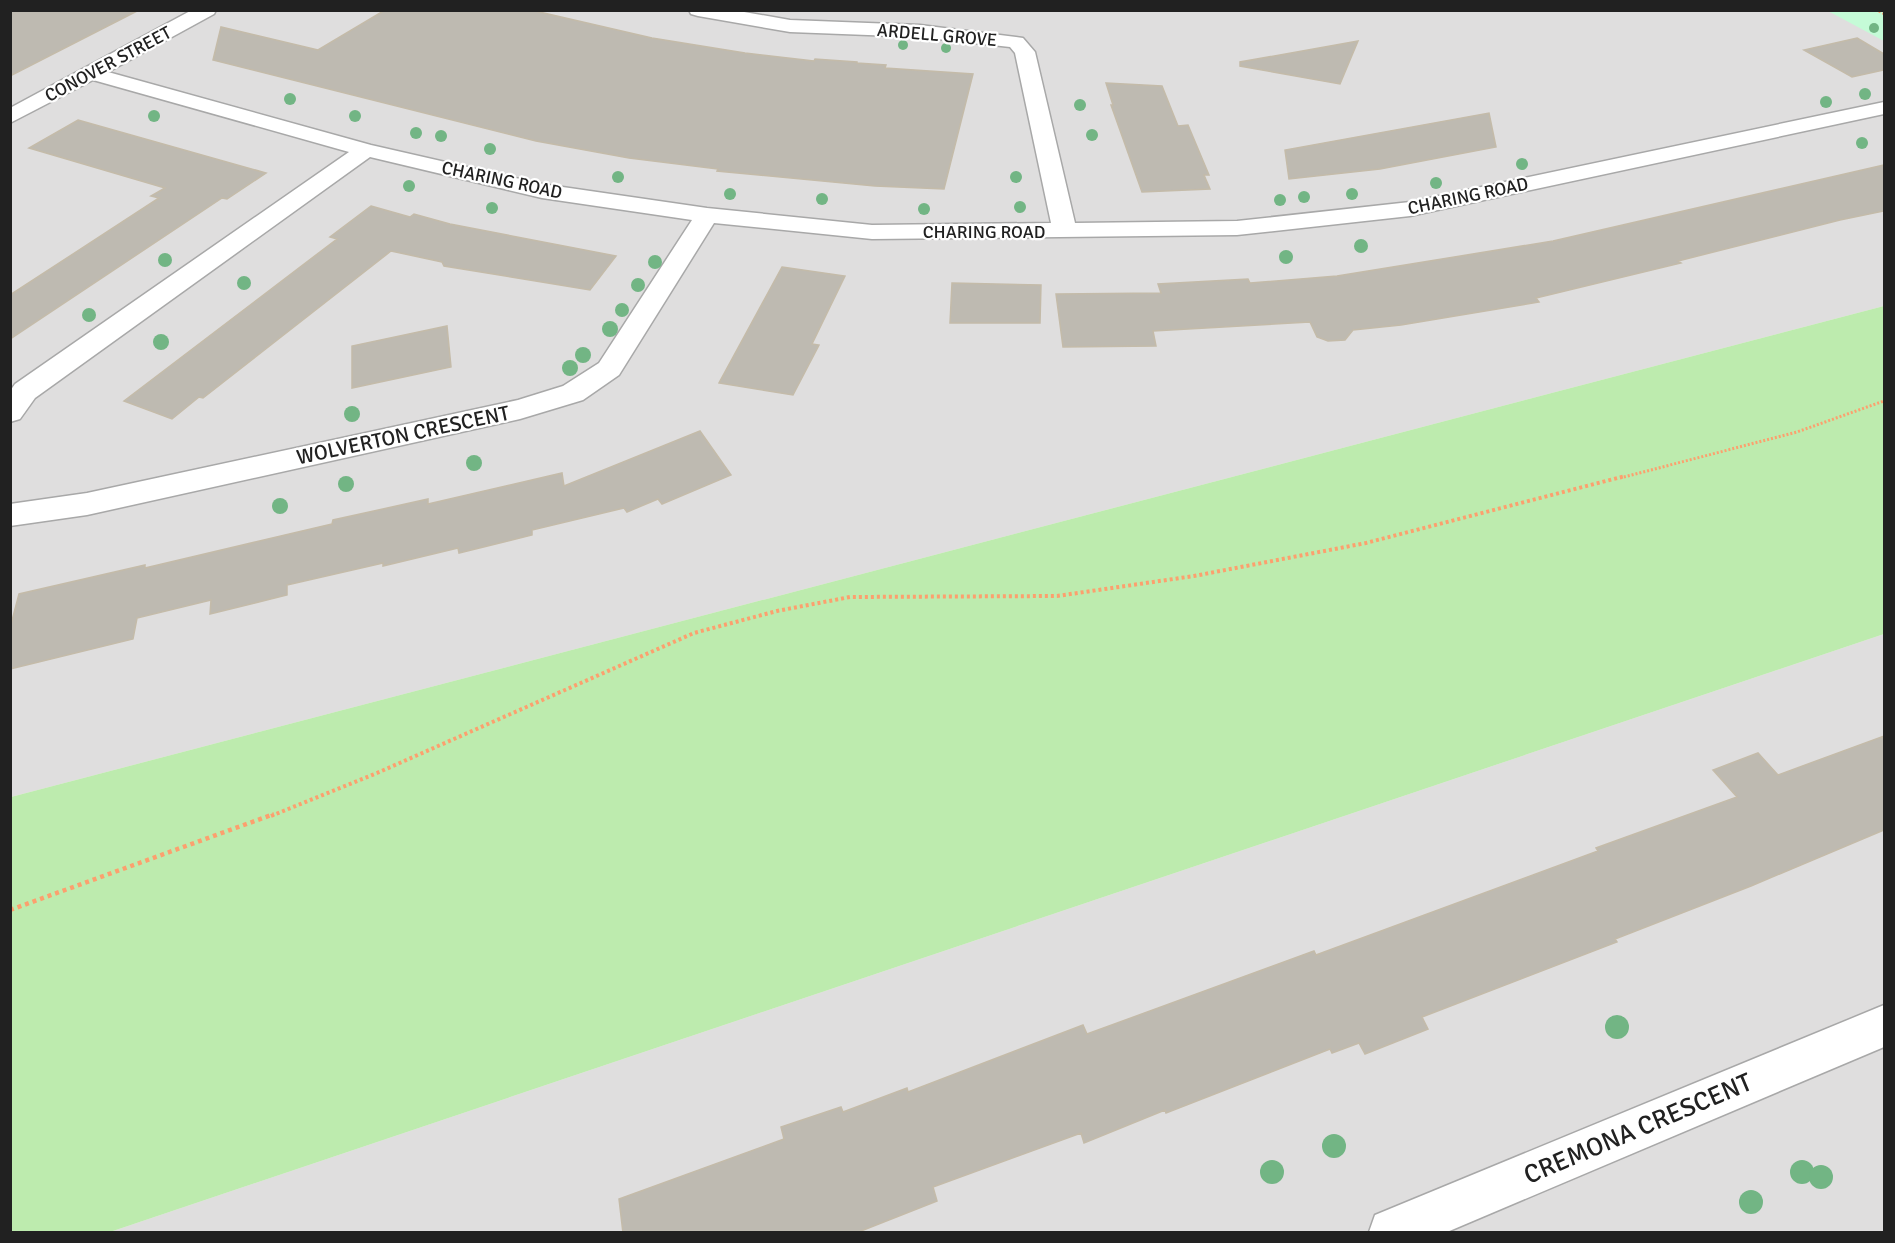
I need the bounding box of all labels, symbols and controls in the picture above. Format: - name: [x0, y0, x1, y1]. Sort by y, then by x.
- street label: ARDELL GROVE: [876, 19, 998, 51]
- street label: CONOVER STREET: [41, 21, 175, 107]
- street label: CHARING ROAD: [440, 156, 564, 204]
- street label: CHARING ROAD: [1406, 172, 1530, 220]
- street label: CHARING ROAD: [923, 221, 1045, 243]
- street label: WOLVERTON CRESCENT: [294, 400, 513, 470]
- street label: CREMONA CRESCENT: [1519, 1066, 1757, 1192]

